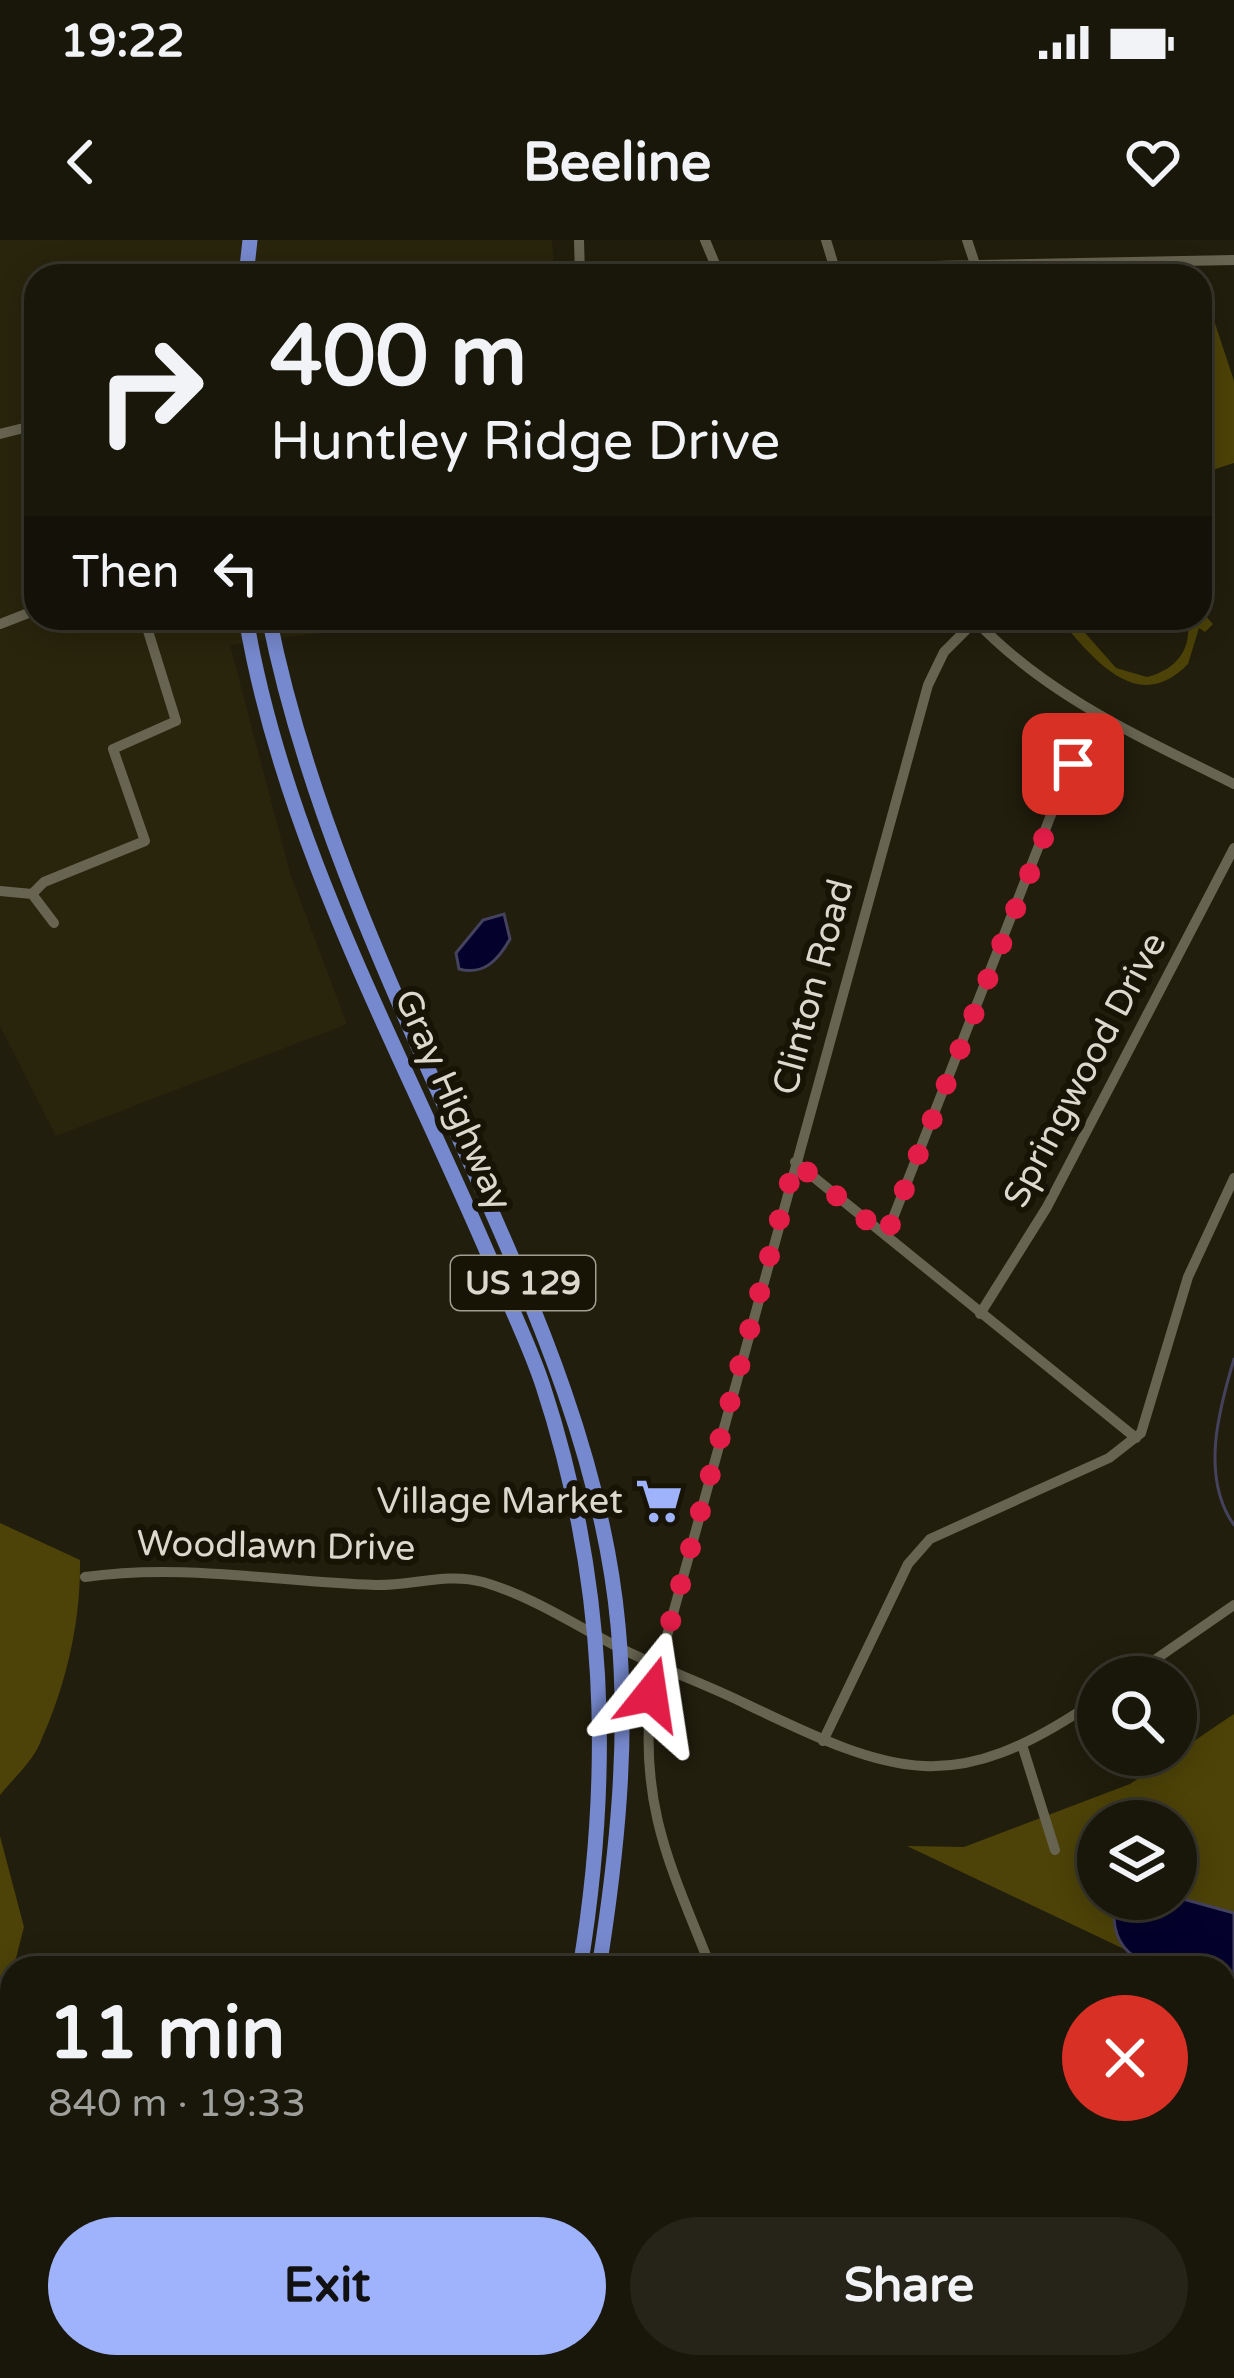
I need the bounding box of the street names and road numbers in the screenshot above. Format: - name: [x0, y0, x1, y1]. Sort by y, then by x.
- street label: Clinton Road: [764, 874, 862, 1100]
- street label: Springwood Drive: [994, 925, 1176, 1215]
- street label: Gray Highway: [385, 983, 521, 1217]
- road number: US 129: [451, 1256, 595, 1310]
- street label: Woodlawn Drive: [136, 1522, 416, 1570]

